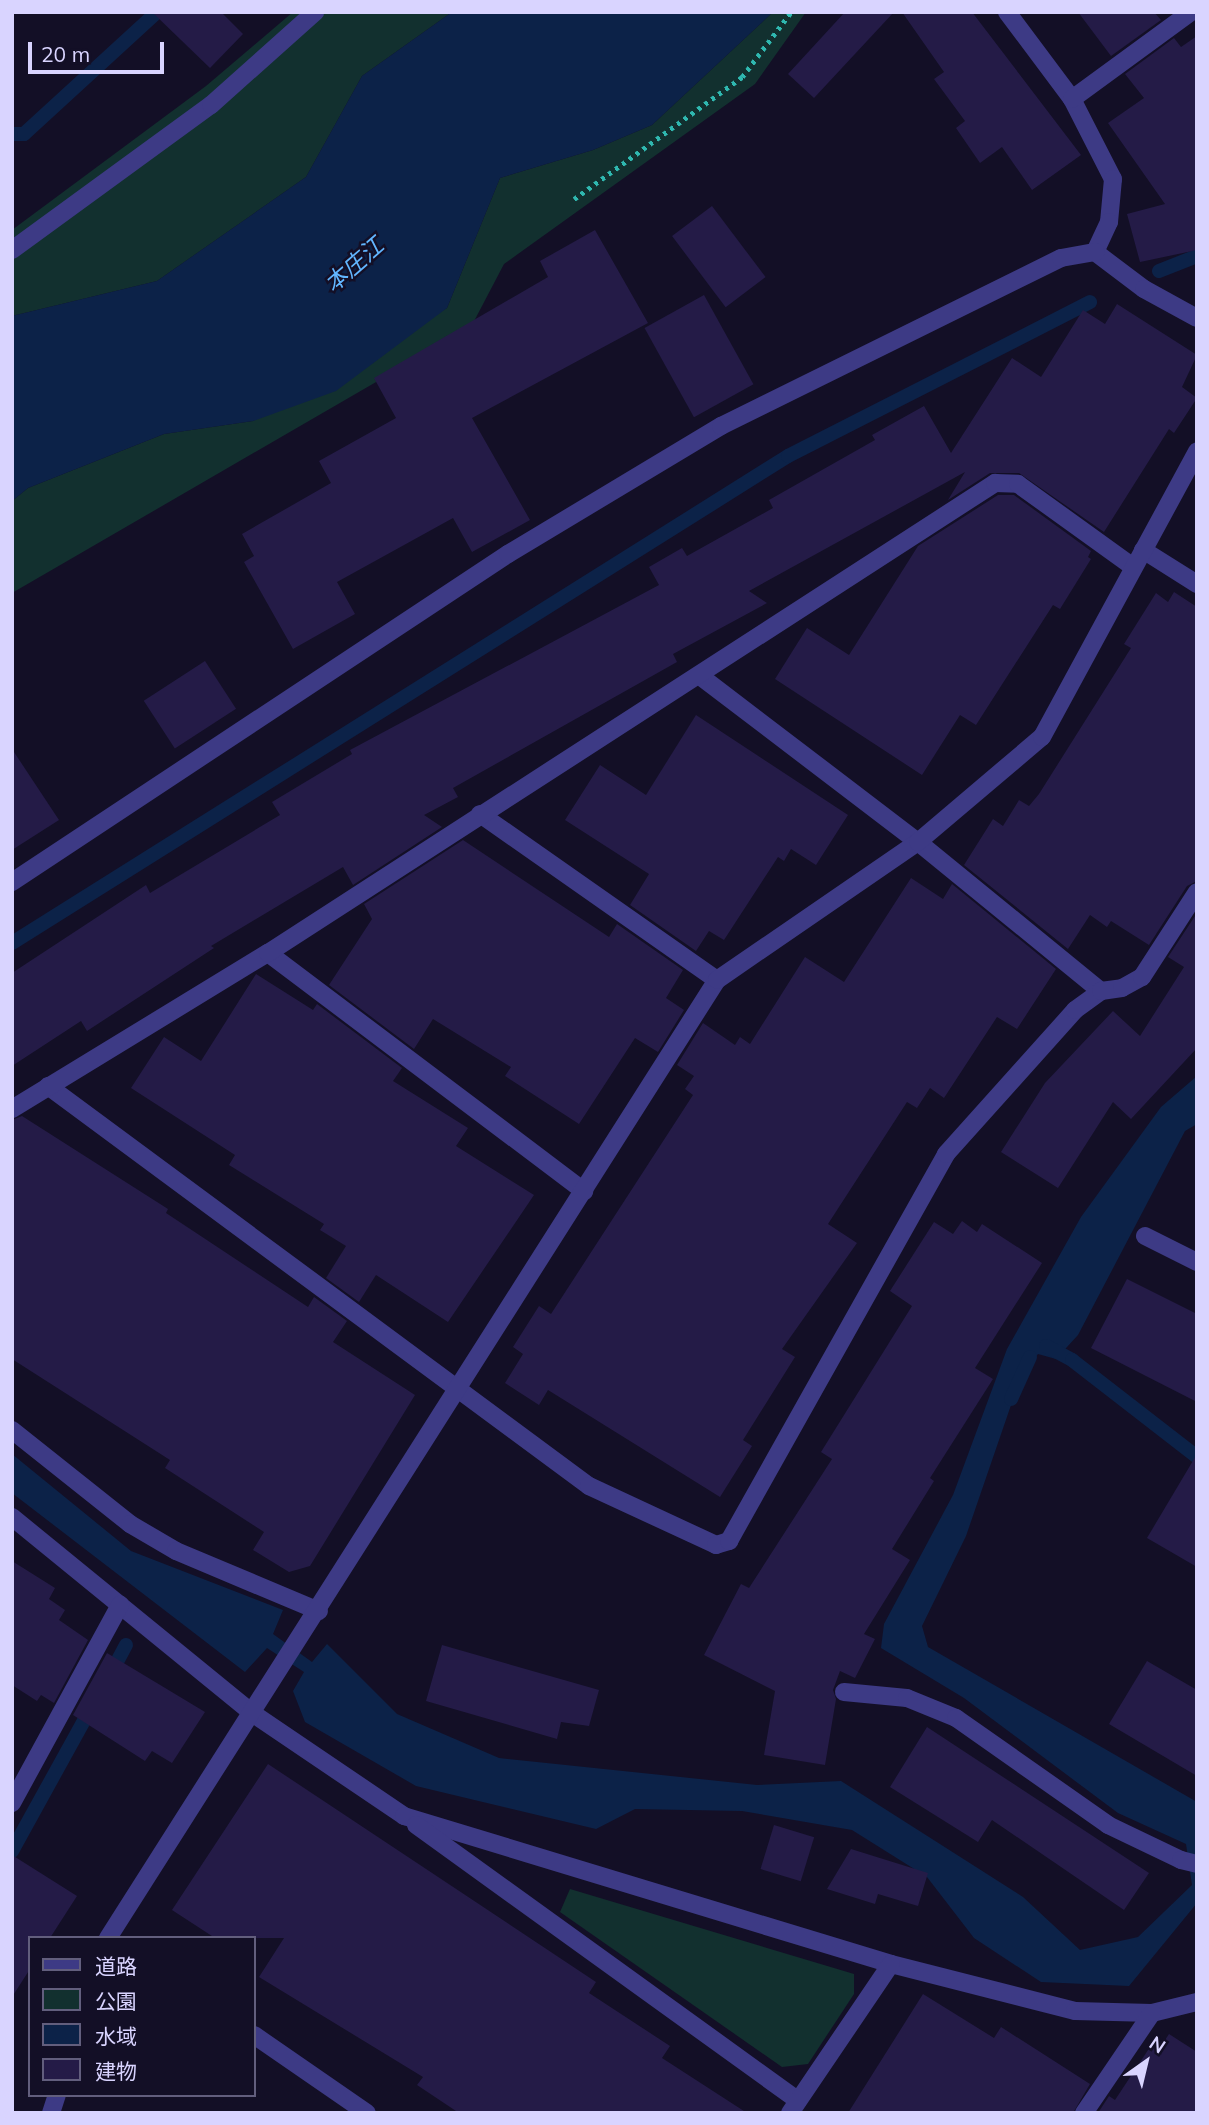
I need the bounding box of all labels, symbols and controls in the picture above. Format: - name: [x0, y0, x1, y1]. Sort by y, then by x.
- scale bar: [32, 28, 168, 72]
- text: 20 m: [41, 41, 90, 67]
- water label: 本庄江: [319, 232, 389, 298]
- legend: [28, 1936, 256, 2097]
- text: 道路: [95, 1953, 137, 1979]
- text: 公園: [95, 1988, 137, 2014]
- text: 水域: [95, 2023, 137, 2049]
- north arrow: [1111, 2027, 1181, 2097]
- text: N: [1145, 2031, 1170, 2059]
- text: 建物: [95, 2058, 137, 2084]

